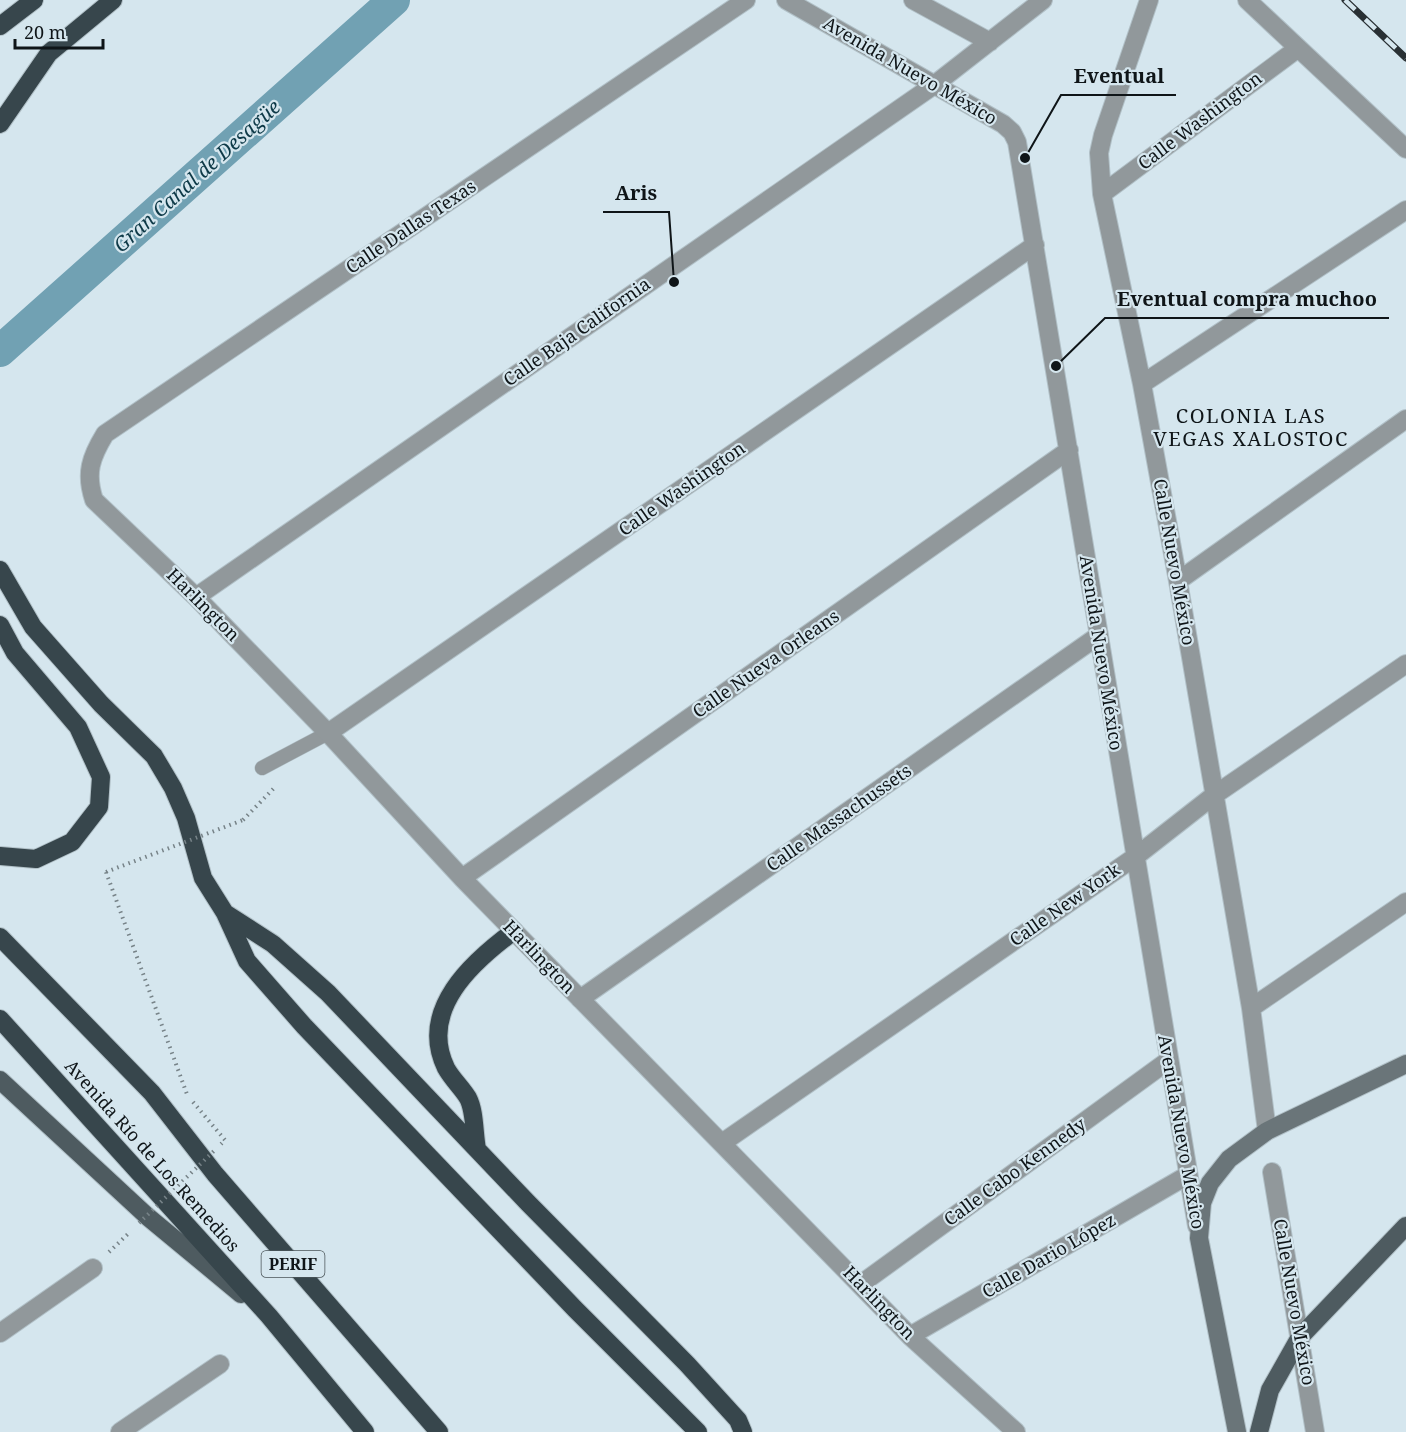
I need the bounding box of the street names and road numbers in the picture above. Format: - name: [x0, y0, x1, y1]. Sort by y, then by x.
- street label: Avenida Nuevo México: [819, 10, 1002, 130]
- street label: Calle Washington: [1133, 65, 1267, 175]
- street label: Calle Dallas Texas: [341, 174, 480, 279]
- street label: Calle Baja California: [498, 271, 655, 391]
- street label: Calle Washington: [613, 435, 750, 541]
- street label: Calle Nuevo México: [1149, 477, 1201, 647]
- street label: Avenida Nuevo México: [1075, 554, 1129, 752]
- street label: Harlington: [162, 563, 246, 646]
- street label: Calle Nueva Orleans: [687, 604, 843, 723]
- street label: Calle Massachussets: [761, 758, 916, 876]
- street label: Calle New York: [1004, 857, 1125, 951]
- street label: Harlington: [498, 914, 581, 999]
- street label: Avenida Nuevo México: [1153, 1033, 1211, 1231]
- street label: Avenida Río de Los Remedios: [60, 1054, 246, 1257]
- street label: Calle Cabo Kennedy: [939, 1111, 1091, 1231]
- street label: Calle Dario López: [977, 1207, 1120, 1303]
- street label: Calle Nuevo México: [1269, 1217, 1321, 1387]
- road number: PERIF: [262, 1251, 324, 1277]
- street label: Harlington: [838, 1260, 921, 1345]

